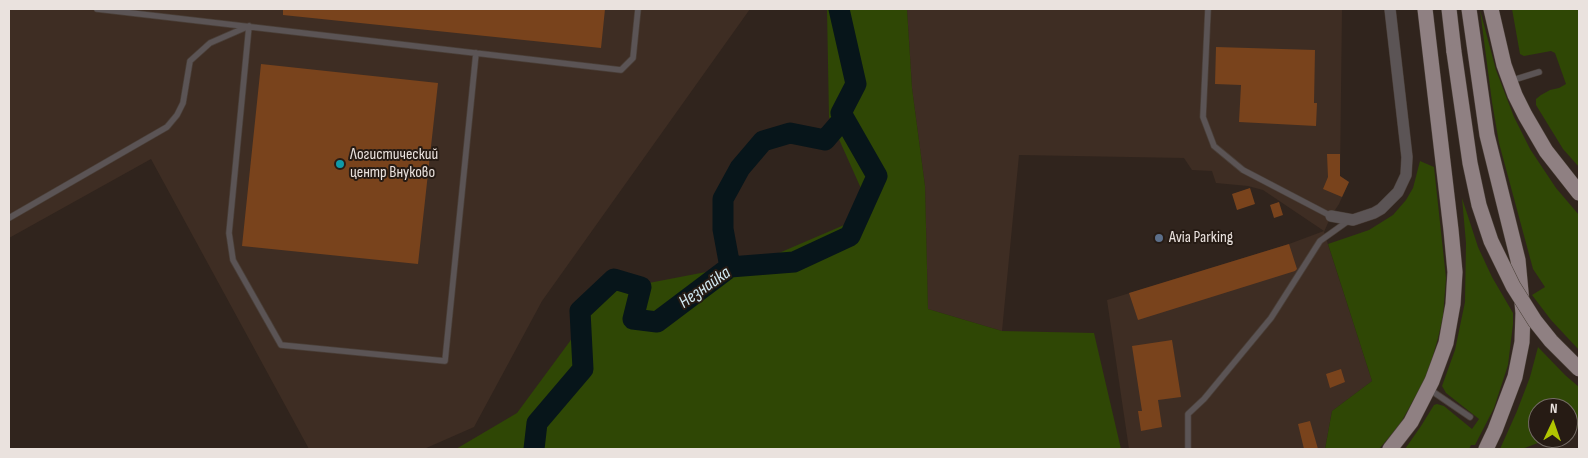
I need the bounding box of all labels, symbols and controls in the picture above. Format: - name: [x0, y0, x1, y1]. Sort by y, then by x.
- place label: Логистический центр Внуково: [350, 145, 438, 183]
- marker: Логистический центр Внуково: [334, 158, 346, 170]
- place label: Avia Parking: [1169, 228, 1233, 248]
- marker: Avia Parking: [1153, 232, 1165, 244]
- water label: Незнайка: [675, 262, 735, 314]
- north arrow: [1528, 398, 1578, 448]
- text: N: [1550, 400, 1558, 417]

